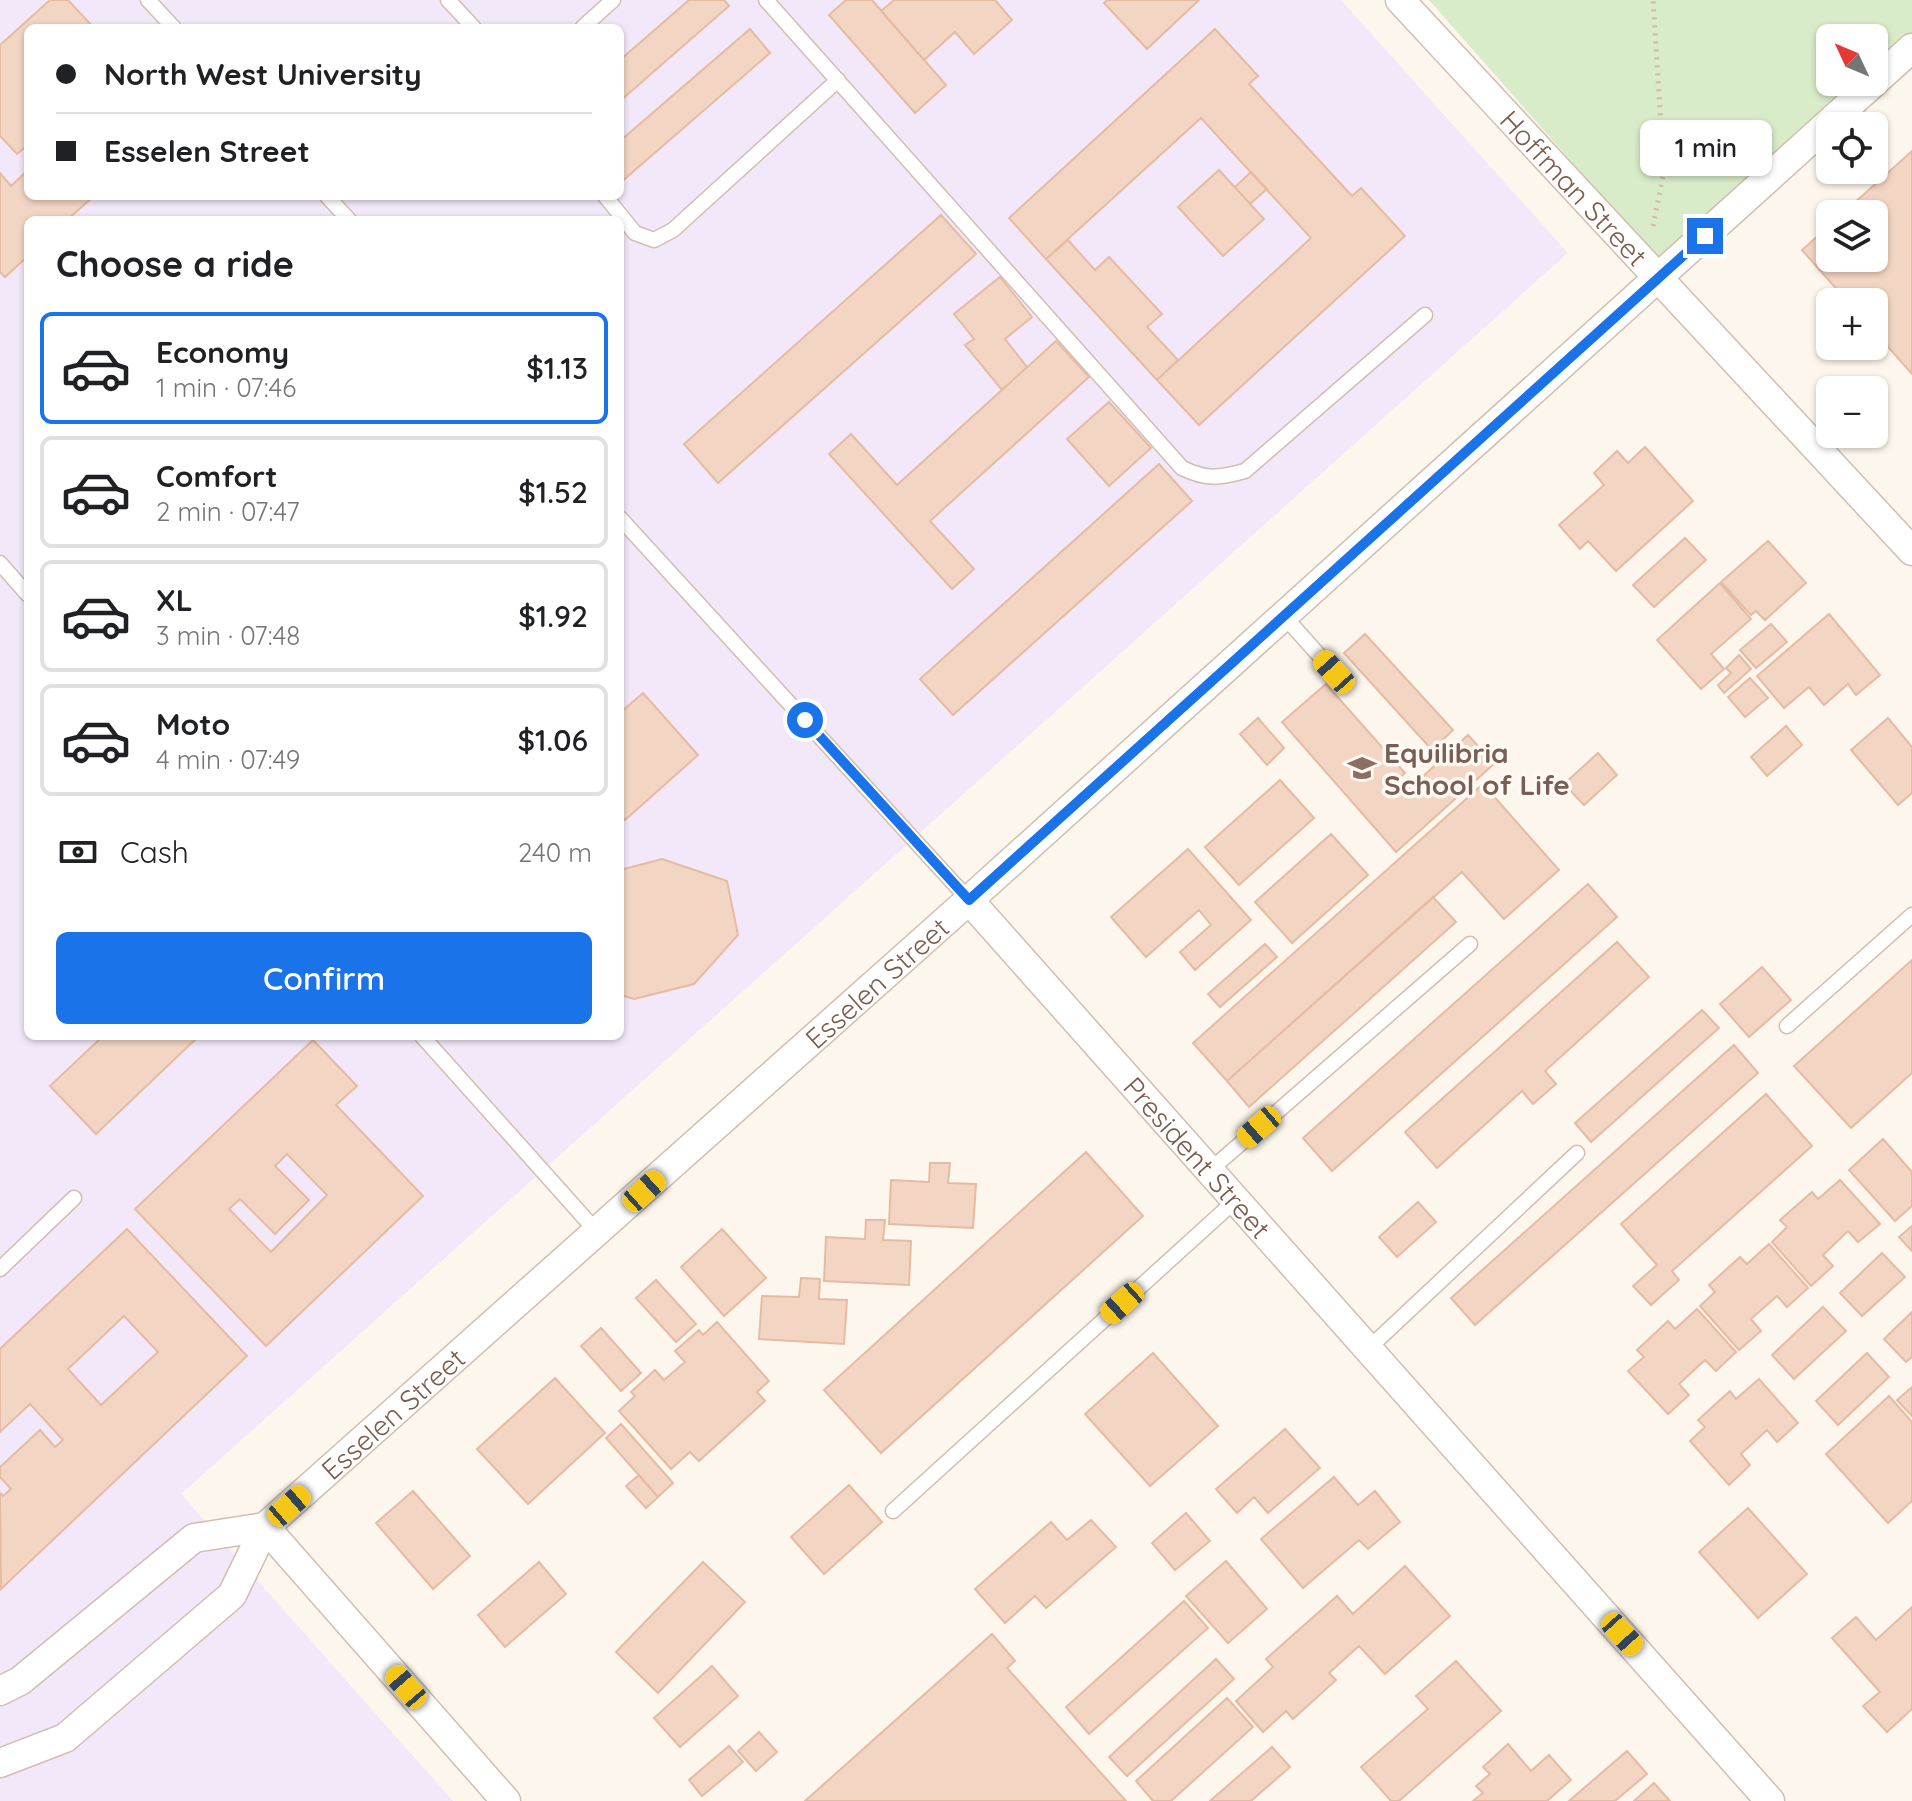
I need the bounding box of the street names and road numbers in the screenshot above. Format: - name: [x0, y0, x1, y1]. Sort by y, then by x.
- street label: Hoffman Street: [1493, 102, 1655, 273]
- street label: Esselen Street: [798, 909, 956, 1055]
- street label: President Street: [1117, 1069, 1279, 1245]
- street label: Esselen Street: [314, 1340, 472, 1486]

